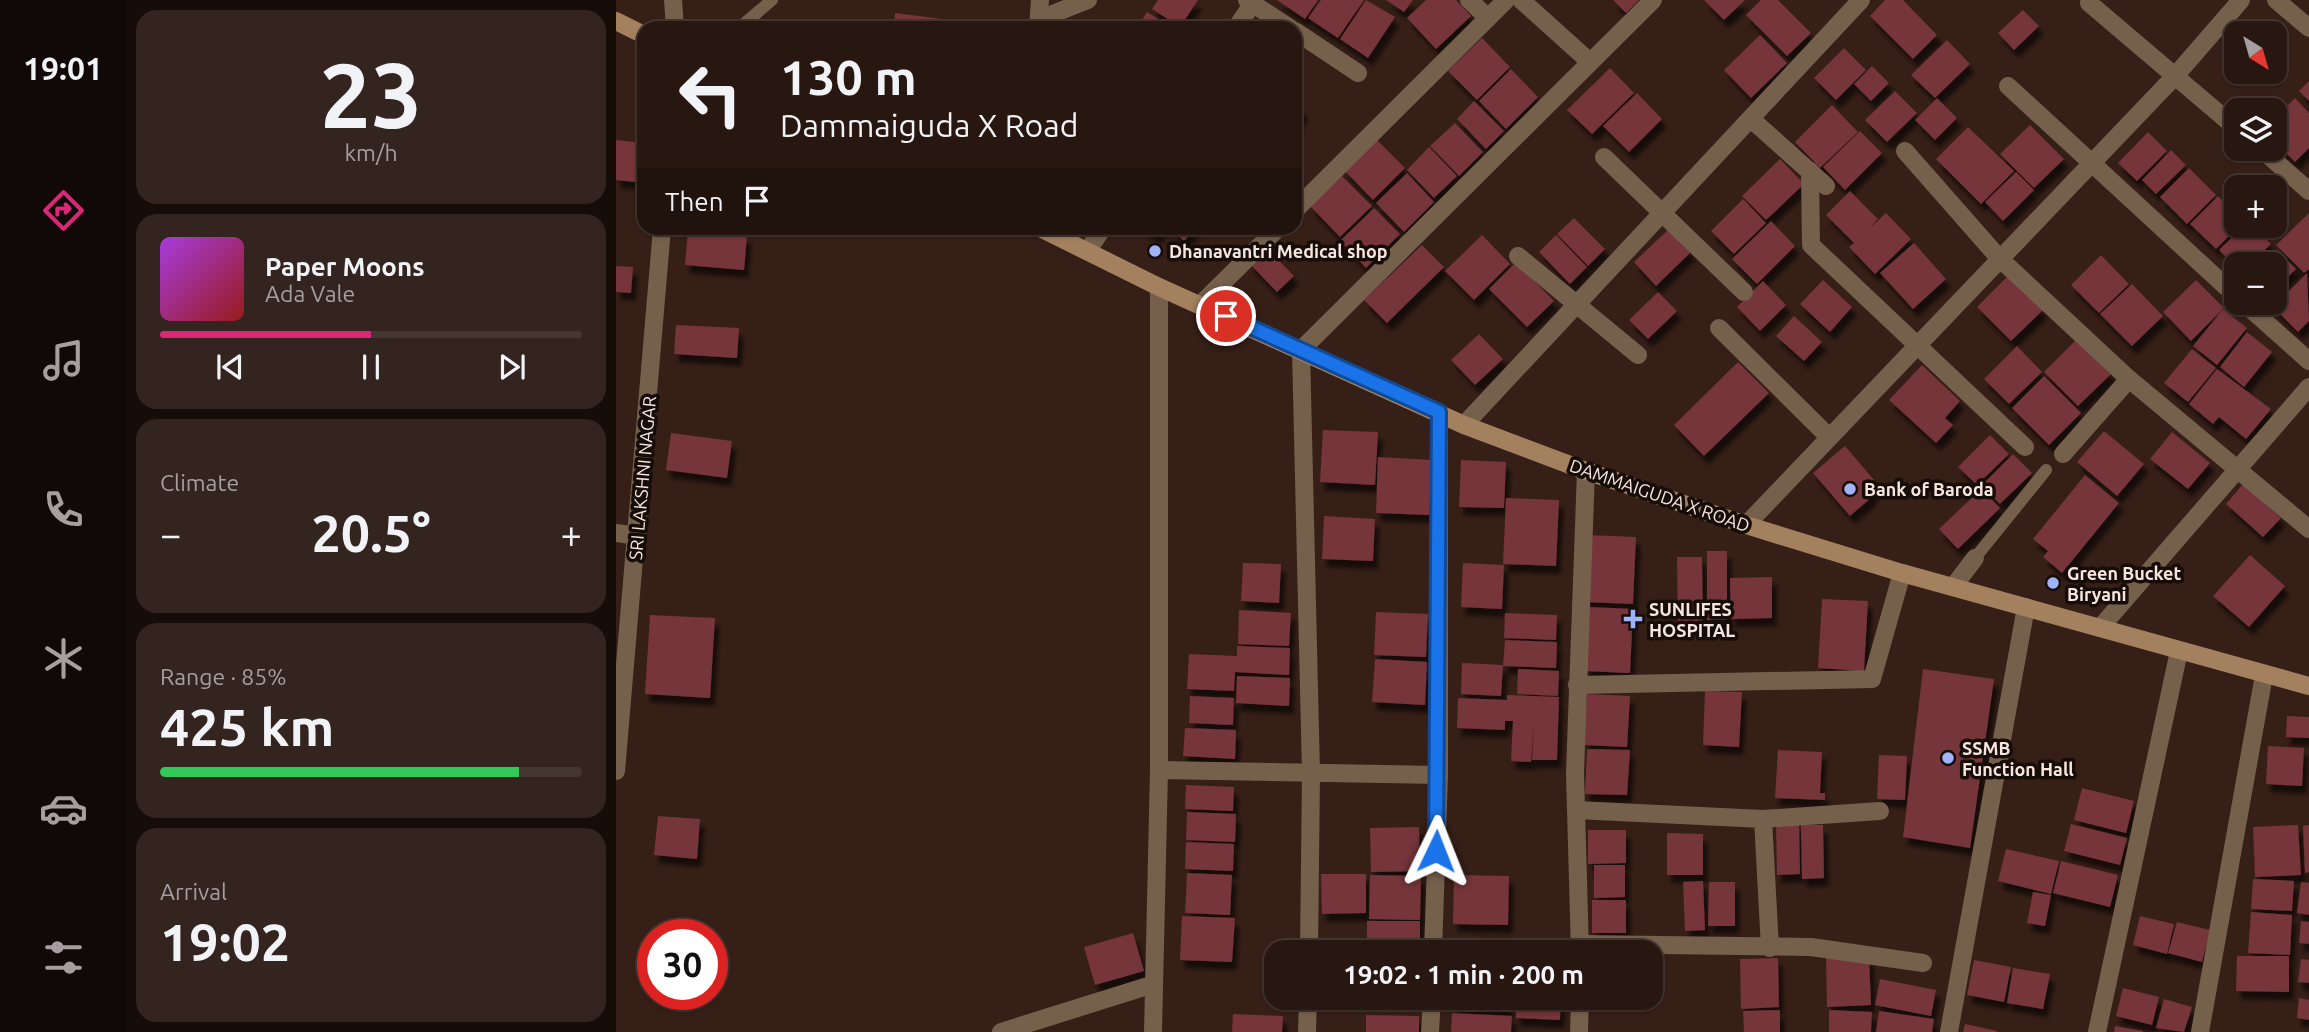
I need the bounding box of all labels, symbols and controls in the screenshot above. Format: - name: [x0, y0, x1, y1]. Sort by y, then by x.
- north arrow: [2224, 21, 2287, 84]
- map controls: [2224, 21, 2287, 315]
- text: 23: [320, 43, 422, 145]
- icon: left: [665, 49, 756, 140]
- text: 130 m: [780, 49, 917, 104]
- text: 19:01: [23, 50, 103, 86]
- button: layers: [2224, 98, 2287, 161]
- text: Dammaiguda X Road: [780, 107, 1078, 143]
- text: km/h: [344, 140, 398, 165]
- button: +: [2224, 175, 2287, 238]
- icon: arrive: [738, 182, 776, 220]
- icon: directions: [39, 186, 88, 235]
- text: Then: [665, 187, 724, 216]
- place label: Dhanavantri Medical shop: [1169, 241, 1388, 261]
- marker: Dhanavantri Medical shop: [1147, 243, 1163, 259]
- text: Paper Moons: [265, 252, 424, 281]
- button: −: [2224, 252, 2287, 315]
- text: Ada Vale: [265, 281, 355, 306]
- pin: [1196, 286, 1256, 346]
- icon: arrive: [1207, 297, 1245, 335]
- icon: music: [39, 336, 88, 385]
- icon: previous: [211, 348, 249, 386]
- icon: pause: [352, 348, 390, 386]
- icon: next: [493, 348, 531, 386]
- street label: SRI LAKSHNI NAGAR: [625, 395, 659, 561]
- street label: DAMMAIGUDA X ROAD: [1567, 455, 1753, 535]
- text: Climate: [160, 470, 239, 495]
- place label: Bank of Baroda: [1864, 479, 1993, 499]
- marker: Bank of Baroda: [1842, 481, 1858, 497]
- icon: phone: [39, 485, 88, 534]
- text: 20.5°: [311, 504, 431, 562]
- text: −: [160, 513, 181, 555]
- text: +: [561, 513, 582, 555]
- place label: Green Bucket Biryani: [2067, 563, 2181, 604]
- marker: Green Bucket Biryani: [2045, 575, 2061, 591]
- place label: SUNLIFES HOSPITAL: [1649, 599, 1735, 640]
- marker: SUNLIFES HOSPITAL: [1623, 609, 1643, 629]
- icon: climate: [39, 634, 88, 683]
- text: Range · 85%: [160, 664, 287, 689]
- text: 425 km: [160, 698, 334, 756]
- place label: SSMB Function Hall: [1962, 738, 2074, 779]
- marker: SSMB Function Hall: [1940, 750, 1956, 766]
- icon: car: [39, 784, 88, 833]
- position arrow: [1399, 814, 1473, 888]
- text: Arrival: [160, 879, 227, 904]
- text: 19:02: [160, 913, 290, 971]
- speed limit sign: 30: [637, 919, 728, 1010]
- icon: filters: [39, 933, 88, 982]
- text: 19:02 · 1 min · 200 m: [1343, 960, 1584, 989]

